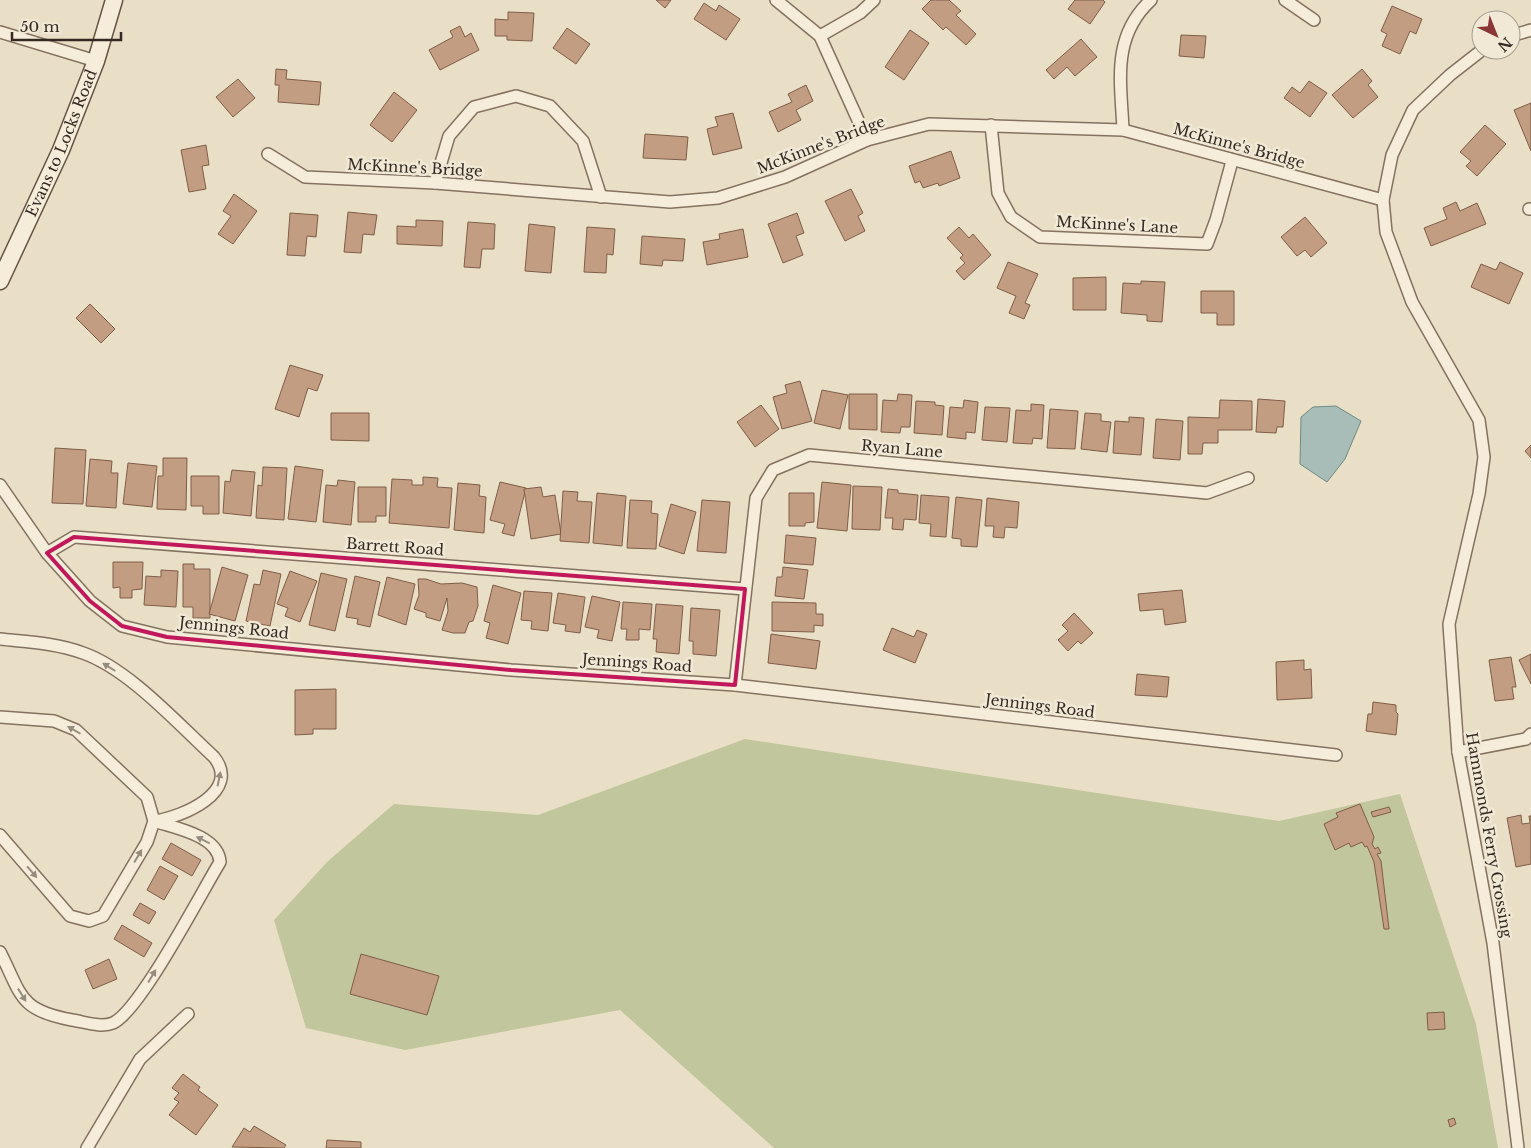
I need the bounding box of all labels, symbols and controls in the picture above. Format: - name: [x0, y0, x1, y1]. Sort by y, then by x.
- scale bar: [12, 10, 121, 42]
- north arrow: [1471, 10, 1521, 60]
- text: 50 m: [20, 17, 60, 36]
- text: N: [1494, 33, 1516, 56]
- street label: Evans to Locks Road: [21, 67, 101, 220]
- street label: McKinne's Bridge: [754, 111, 887, 178]
- street label: McKinne's Bridge: [1171, 119, 1307, 172]
- street label: McKinne's Bridge: [347, 154, 483, 181]
- street label: McKinne's Lane: [1056, 212, 1179, 237]
- street label: Ryan Lane: [860, 435, 944, 462]
- street label: Barrett Road: [345, 534, 445, 559]
- street label: Jennings Road: [176, 612, 290, 643]
- street label: Jennings Road: [579, 649, 693, 676]
- one-way arrow: [103, 662, 116, 671]
- street label: Jennings Road: [982, 689, 1096, 722]
- one-way arrow: [67, 726, 81, 735]
- street label: Hammonds Ferry Crossing: [1462, 731, 1517, 940]
- one-way arrow: [215, 770, 223, 786]
- one-way arrow: [196, 836, 210, 844]
- one-way arrow: [134, 850, 143, 863]
- one-way arrow: [26, 866, 37, 879]
- one-way arrow: [148, 969, 157, 982]
- one-way arrow: [17, 988, 26, 1002]

